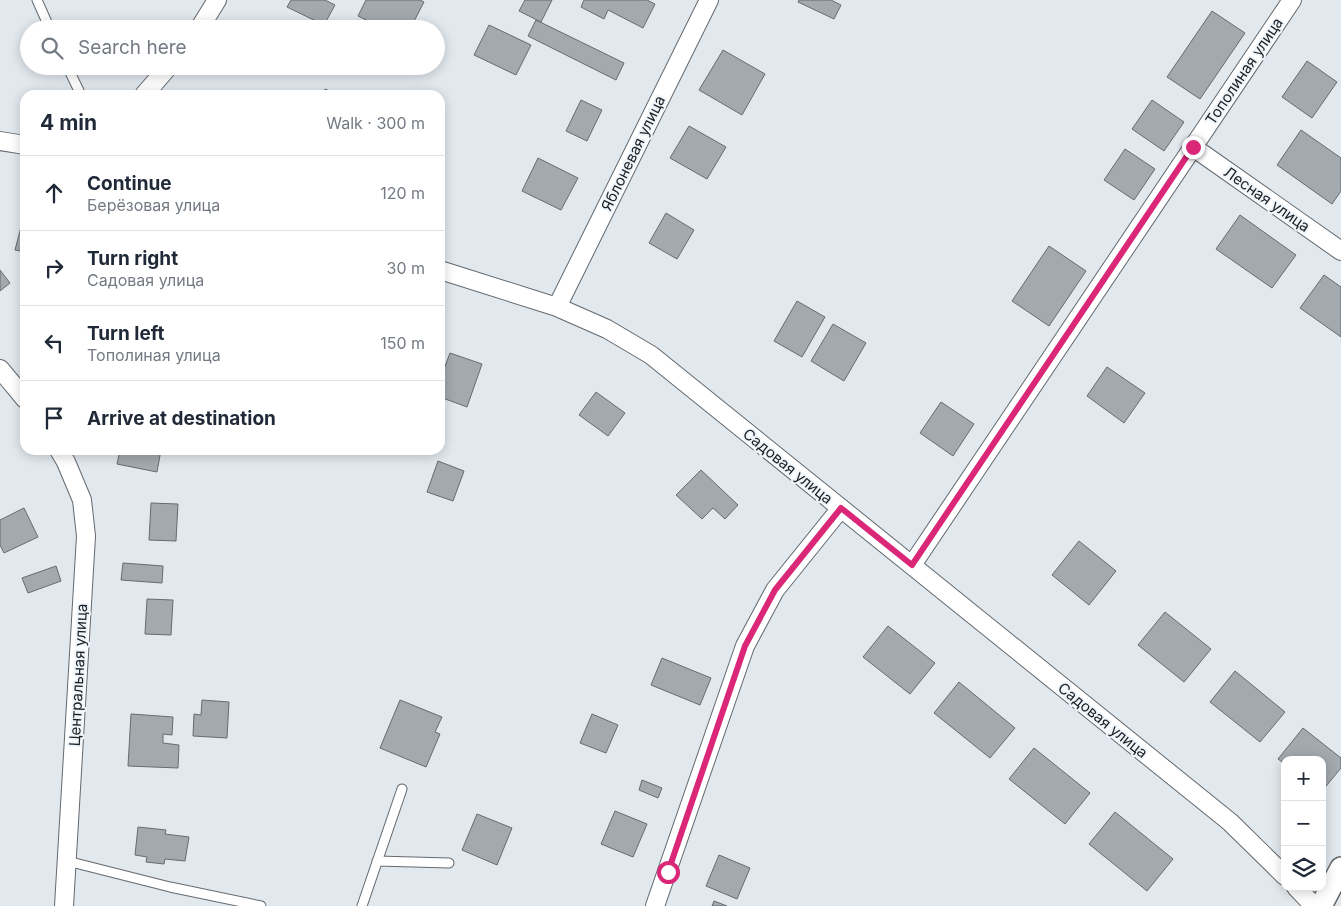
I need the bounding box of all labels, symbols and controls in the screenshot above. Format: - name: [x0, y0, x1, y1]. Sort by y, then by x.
- street label: Тополиная улица: [1201, 14, 1287, 128]
- search box: [20, 20, 445, 75]
- icon: search: [38, 34, 66, 62]
- text: Search here: [78, 36, 187, 59]
- street label: Яблоневая улица: [597, 92, 669, 214]
- text: 4 min: [40, 110, 97, 135]
- text: Walk · 300 m: [326, 113, 425, 133]
- route end: [1182, 136, 1205, 159]
- street label: Лесная улица: [1220, 162, 1314, 236]
- text: Continue: [87, 172, 172, 195]
- icon: ahead: [40, 179, 68, 207]
- text: 120 m: [380, 183, 425, 203]
- text: Берёзовая улица: [87, 195, 220, 215]
- text: Turn right: [87, 247, 178, 270]
- icon: right: [40, 254, 68, 282]
- text: 30 m: [387, 258, 425, 278]
- text: Садовая улица: [87, 270, 204, 290]
- text: Turn left: [87, 322, 165, 345]
- icon: left: [40, 329, 68, 357]
- text: 150 m: [380, 333, 425, 353]
- text: Тополиная улица: [87, 345, 221, 365]
- icon: arrive: [40, 404, 68, 432]
- text: Arrive at destination: [87, 407, 276, 430]
- street label: Садовая улица: [739, 424, 837, 508]
- street label: Центральная улица: [65, 603, 91, 747]
- street label: Садовая улица: [1054, 678, 1152, 762]
- map controls: [1281, 756, 1326, 891]
- button: +: [1281, 756, 1326, 801]
- button: −: [1281, 801, 1326, 846]
- button: layers: [1281, 846, 1326, 891]
- route start: [657, 861, 680, 884]

